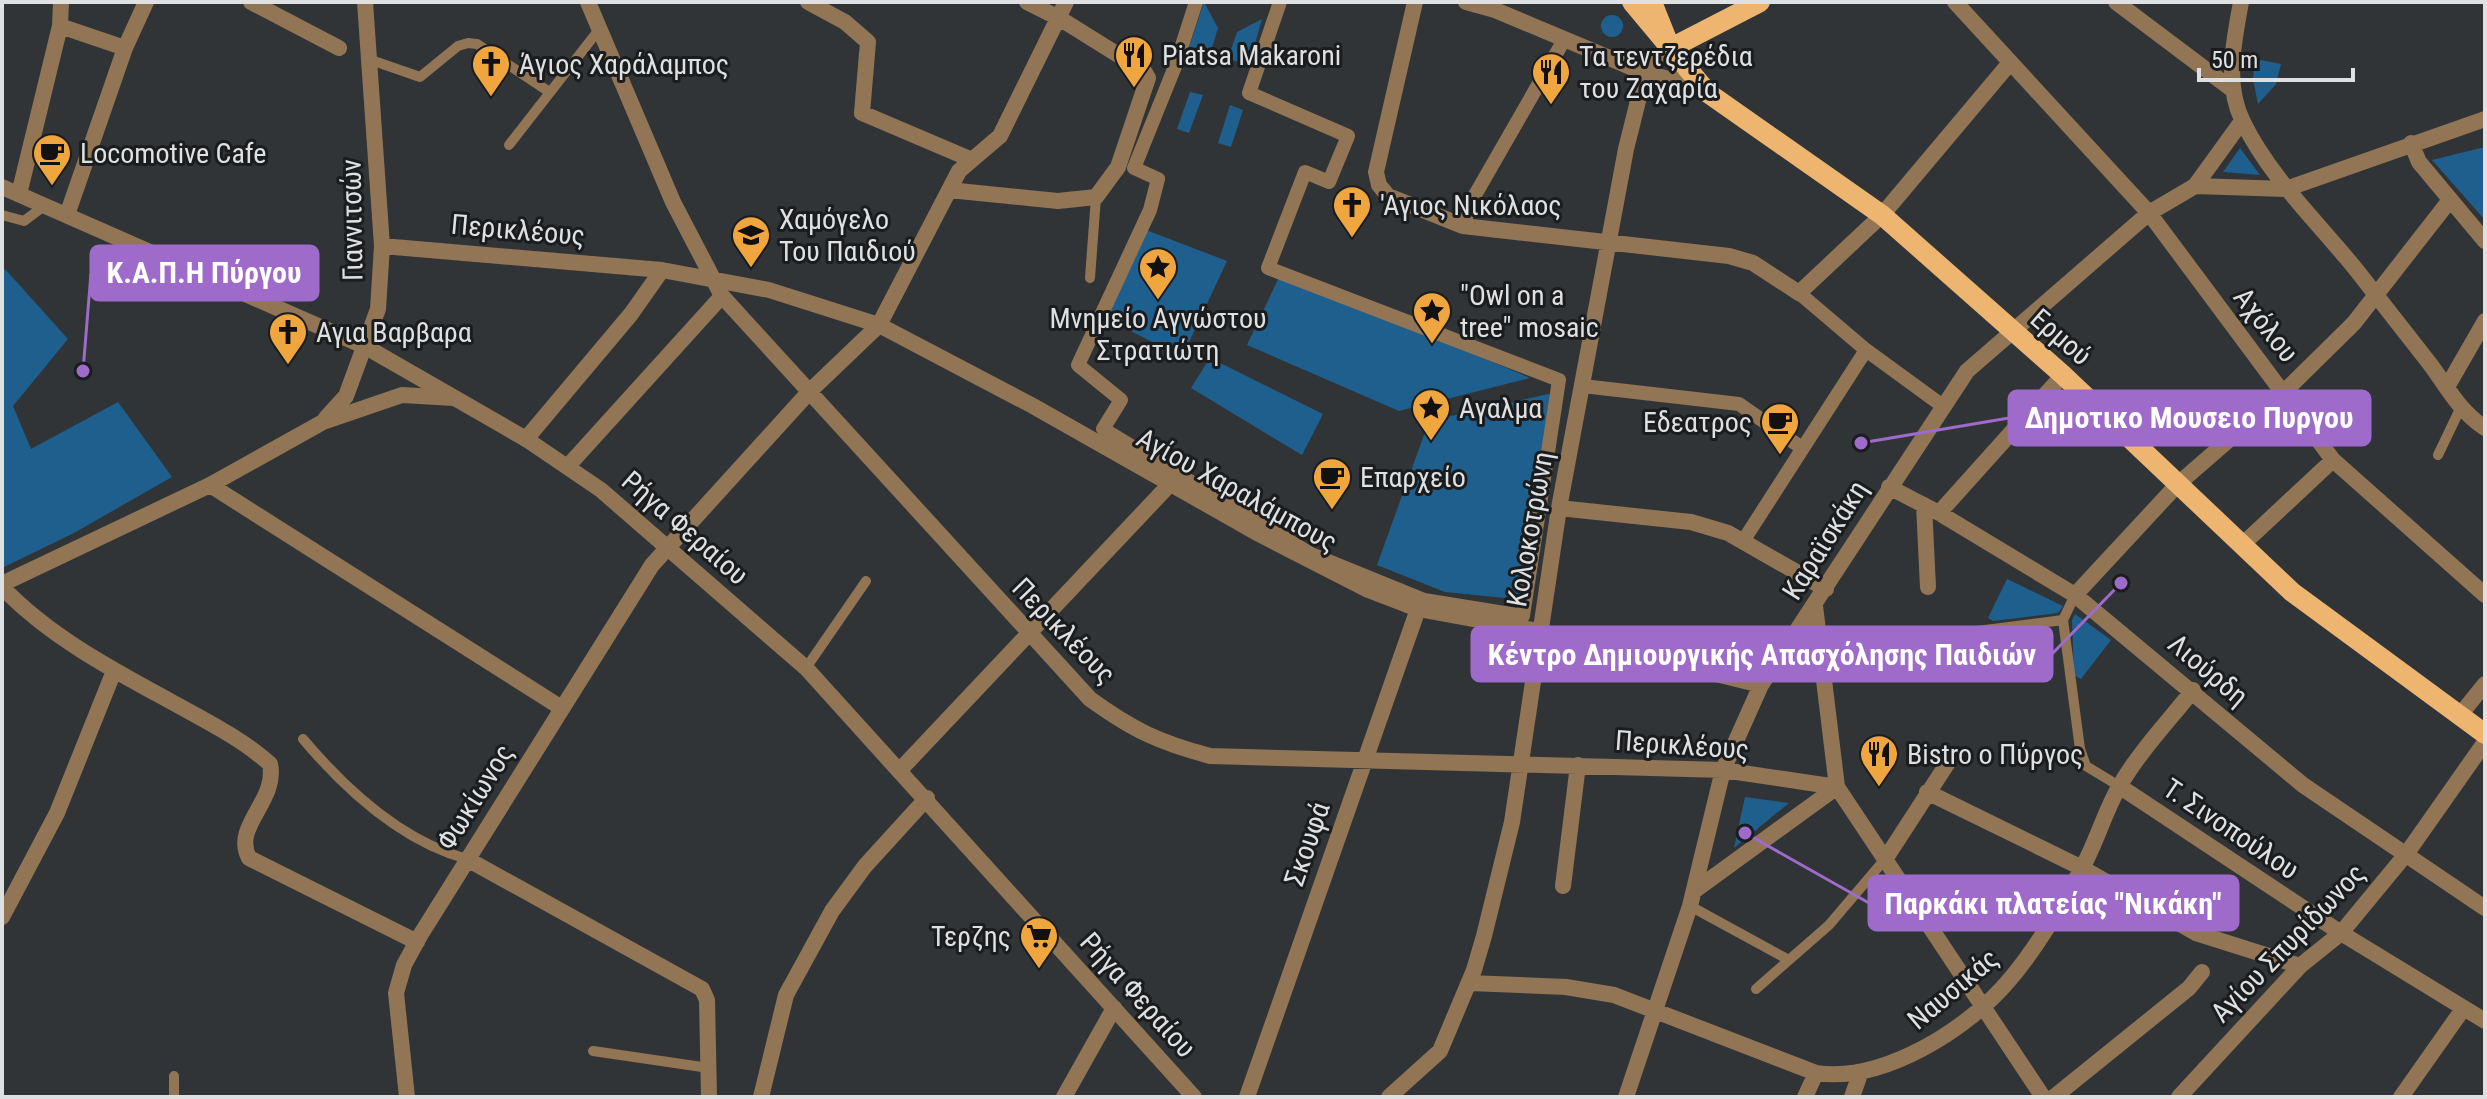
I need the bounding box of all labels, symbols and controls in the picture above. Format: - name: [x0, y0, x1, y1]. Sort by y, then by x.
- scale bar: [2199, 32, 2353, 82]
- restaurant icon: Piatsa Makaroni: [1113, 34, 1155, 89]
- place label: Piatsa Makaroni: [1162, 39, 1341, 72]
- place label: Τα τεντζερέδια του Ζαχαρία: [1579, 40, 1753, 105]
- church icon: Άγιος Χαράλαμπος: [470, 43, 512, 98]
- text: 50 m: [2211, 46, 2258, 74]
- place label: Άγιος Χαράλαμπος: [519, 48, 729, 81]
- restaurant icon: Τα τεντζερέδια του Ζαχαρία: [1530, 51, 1572, 106]
- cafe icon: Locomotive Cafe: [31, 132, 73, 187]
- place label: Locomotive Cafe: [80, 137, 267, 170]
- street label: Γιαννιτσών: [334, 159, 370, 281]
- church icon: 'Αγιος Νικόλαος: [1331, 184, 1373, 239]
- place label: 'Αγιος Νικόλαος: [1380, 189, 1562, 222]
- place label: Χαμόγελο Του Παιδιού: [779, 203, 916, 268]
- street label: Περικλέους: [450, 208, 586, 252]
- school or university icon: Χαμόγελο Του Παιδιού: [730, 214, 772, 269]
- callout: Κ.Α.Π.Η Πύργου: [91, 246, 318, 300]
- place icon: Μνημείο Αγνώστου Στρατιώτη: [1137, 246, 1179, 301]
- text: Κ.Α.Π.Η Πύργου: [107, 255, 301, 290]
- place label: "Owl on a tree" mosaic: [1460, 279, 1599, 344]
- street label: Αχόλου: [2227, 281, 2305, 369]
- place icon: "Owl on a tree" mosaic: [1411, 290, 1453, 345]
- place label: Μνημείο Αγνώστου Στρατιώτη: [1049, 302, 1267, 367]
- street label: Ερμού: [2024, 302, 2098, 372]
- church icon: Αγια Βαρβαρα: [267, 311, 309, 366]
- place label: Αγια Βαρβαρα: [316, 316, 472, 349]
- place icon: Αγαλμα: [1410, 387, 1452, 442]
- callout: Δημοτικο Μουσειο Πυργου: [2009, 391, 2370, 445]
- place label: Αγαλμα: [1459, 392, 1542, 425]
- text: Δημοτικο Μουσειο Πυργου: [2025, 400, 2353, 435]
- cafe icon: Εδεατρος: [1759, 401, 1801, 456]
- place label: Εδεατρος: [1643, 406, 1752, 439]
- street label: Αγίου Χαραλάμπους: [1131, 421, 1343, 559]
- street label: Κολοκοτρώνη: [1500, 449, 1560, 609]
- cafe icon: Επαρχείο: [1311, 456, 1353, 511]
- place label: Επαρχείο: [1360, 461, 1466, 494]
- street label: Ρήγα Φεραίου: [615, 464, 755, 592]
- street label: Καραϊσκάκη: [1775, 474, 1875, 606]
- street label: Περικλέους: [1006, 571, 1122, 691]
- callout: Κέντρο Δημιουργικής Απασχόλησης Παιδιών: [1472, 627, 2052, 681]
- street label: Λιούρδη: [2161, 627, 2255, 713]
- text: Κέντρο Δημιουργικής Απασχόλησης Παιδιών: [1488, 637, 2037, 672]
- street label: Περικλέους: [1614, 724, 1750, 766]
- restaurant icon: Bistro ο Πύργος: [1858, 733, 1900, 788]
- street label: Φωκίωνος: [430, 738, 520, 856]
- place label: Bistro ο Πύργος: [1907, 738, 2083, 771]
- street label: Τ. Σινοπούλου: [2157, 772, 2305, 886]
- street label: Σκουφά: [1277, 798, 1337, 890]
- street label: Αγίου Σπυρίδωνος: [2204, 857, 2372, 1029]
- callout: Παρκάκι πλατείας "Νικάκη": [1869, 876, 2238, 930]
- text: Παρκάκι πλατείας "Νικάκη": [1884, 886, 2222, 921]
- supermarket icon: Τερζης: [1018, 915, 1060, 970]
- place label: Τερζης: [931, 920, 1011, 953]
- street label: Ρήγα Φεραίου: [1073, 926, 1203, 1064]
- street label: Ναυσικάς: [1901, 942, 2005, 1036]

